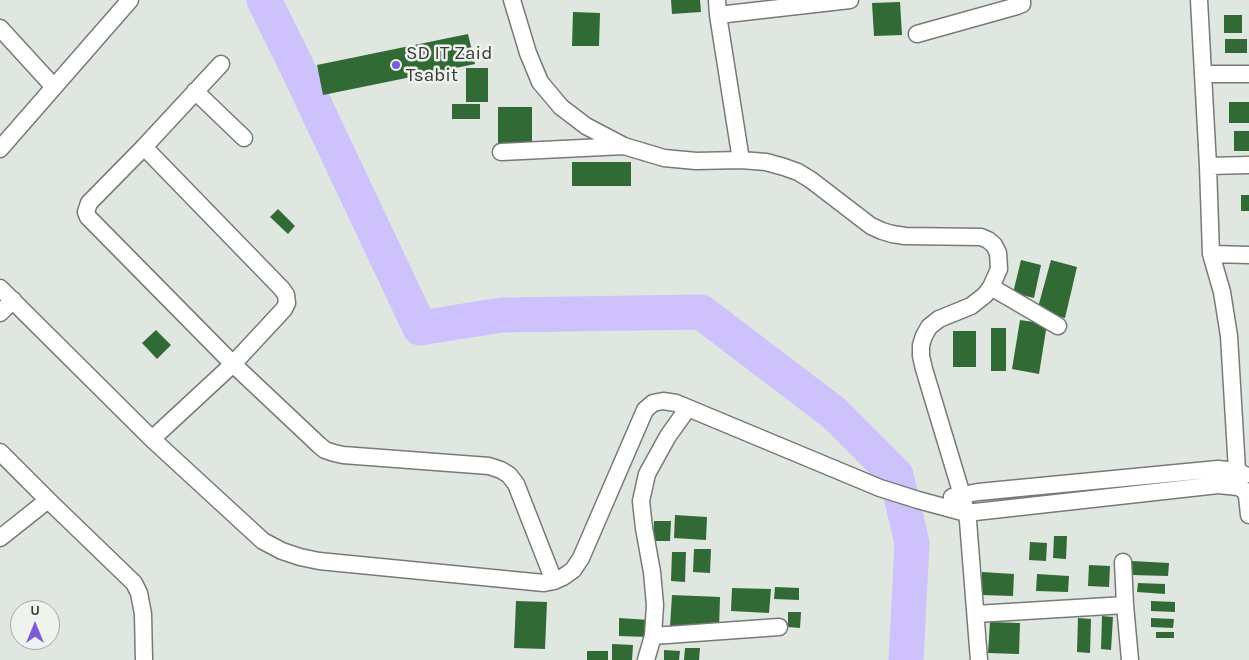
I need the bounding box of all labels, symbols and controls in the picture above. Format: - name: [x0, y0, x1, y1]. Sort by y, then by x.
- place label: SD IT Zaid Tsabit: [406, 43, 492, 87]
- marker: SD IT Zaid Tsabit: [390, 59, 402, 71]
- north arrow: [10, 600, 60, 650]
- text: U: [30, 602, 40, 619]

